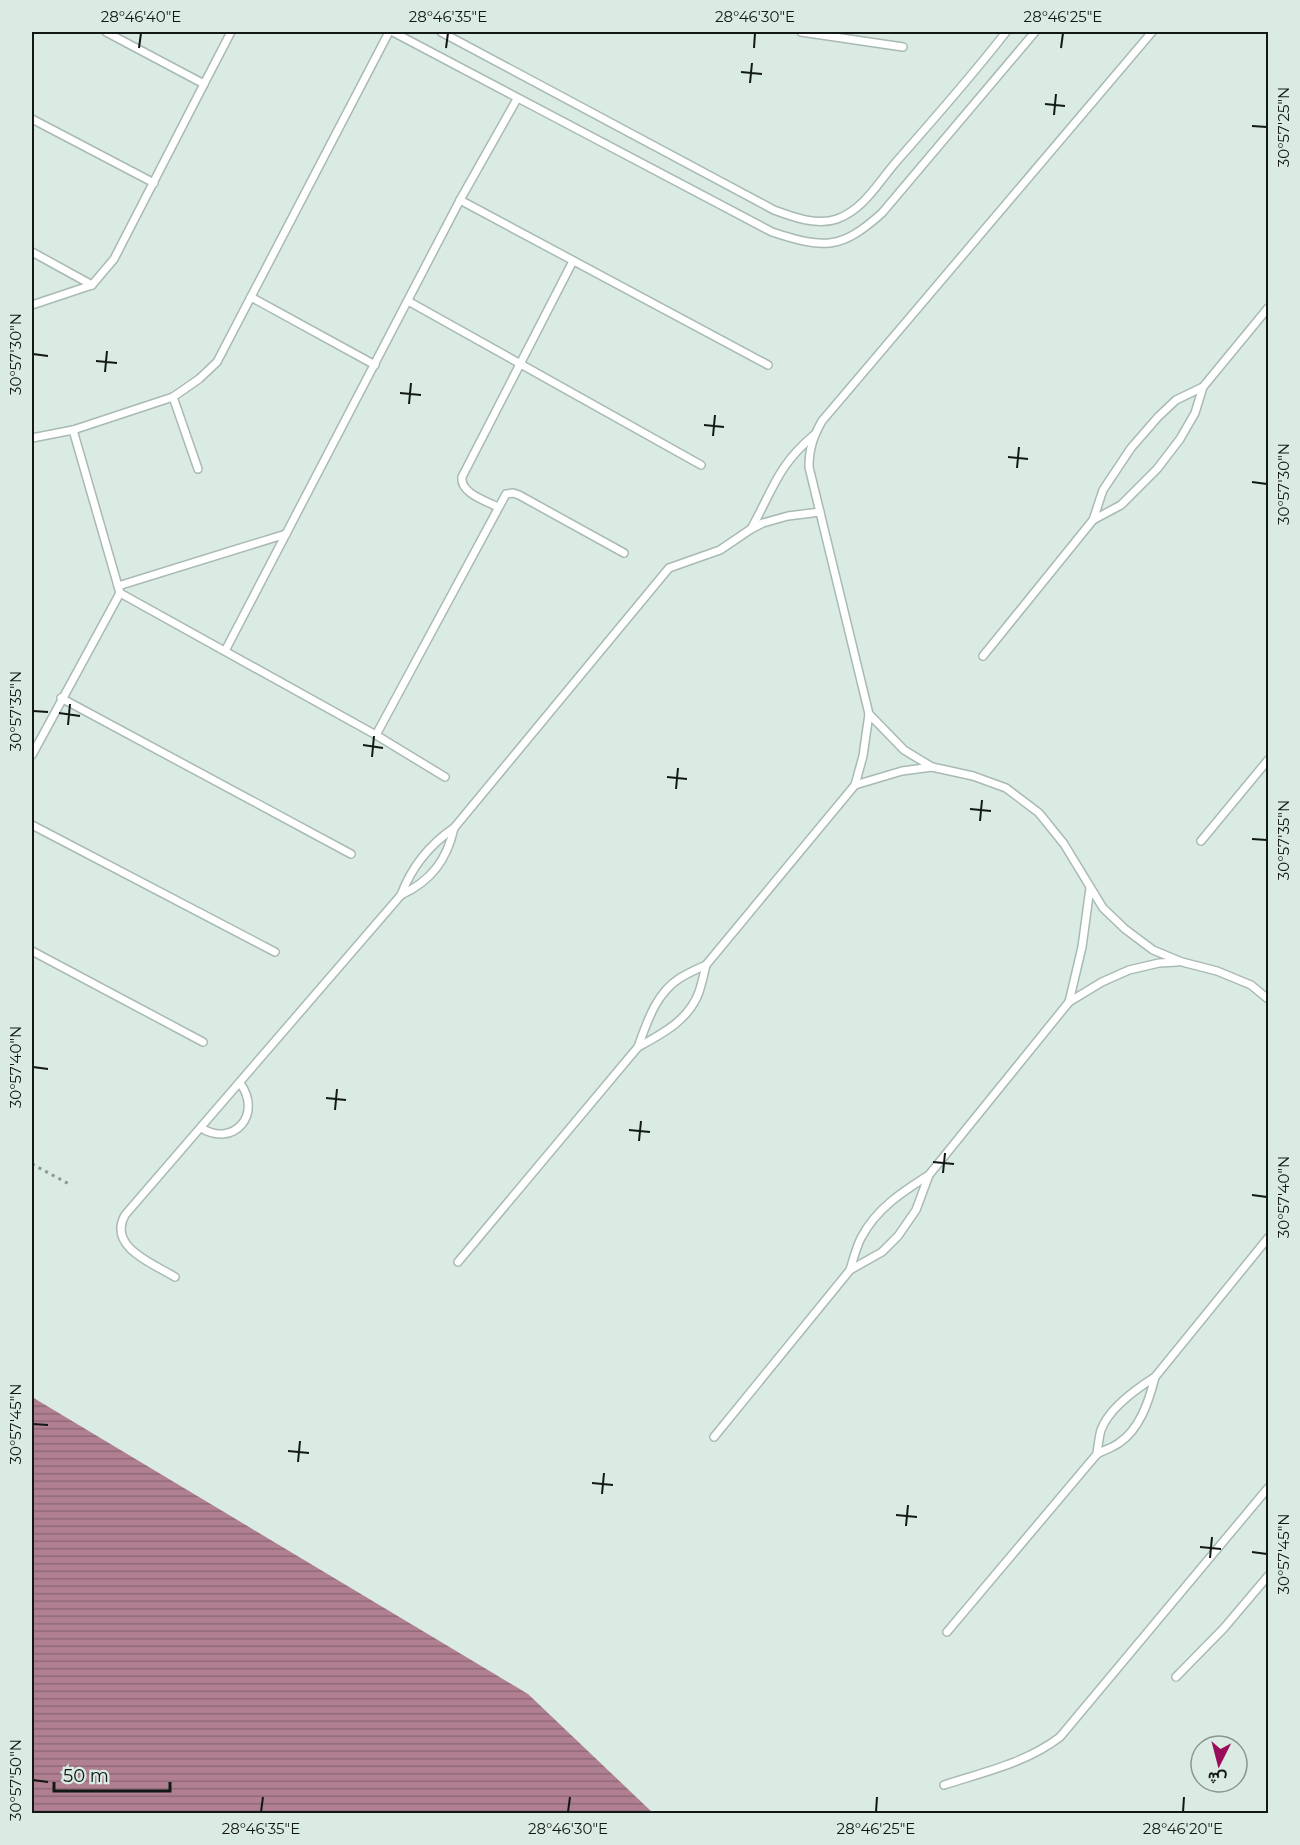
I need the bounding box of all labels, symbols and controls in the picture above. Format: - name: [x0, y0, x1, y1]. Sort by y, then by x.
- text: 28°46'40"E: [101, 7, 181, 26]
- text: 28°46'35"E: [409, 7, 487, 26]
- text: 28°46'30"E: [715, 7, 795, 26]
- text: 28°46'25"E: [1024, 7, 1102, 26]
- text: 30°57'25"N: [1274, 87, 1293, 167]
- text: 30°57'30"N: [6, 313, 25, 395]
- text: 30°57'30"N: [1274, 443, 1293, 525]
- text: 30°57'35"N: [6, 671, 25, 751]
- text: 30°57'35"N: [1274, 800, 1293, 880]
- text: 30°57'40"N: [6, 1026, 25, 1108]
- text: 30°57'40"N: [1274, 1156, 1293, 1238]
- text: 30°57'45"N: [6, 1384, 25, 1464]
- text: 30°57'45"N: [1274, 1514, 1293, 1594]
- north arrow: [1189, 1734, 1249, 1794]
- text: 30°57'50"N: [6, 1739, 25, 1821]
- scale bar: [54, 1755, 170, 1793]
- text: 50 m: [63, 1765, 109, 1787]
- text: ش: [1207, 1768, 1228, 1789]
- text: 28°46'35"E: [222, 1819, 300, 1838]
- text: 28°46'30"E: [528, 1819, 608, 1838]
- text: 28°46'25"E: [837, 1819, 915, 1838]
- text: 28°46'20"E: [1143, 1819, 1223, 1838]

